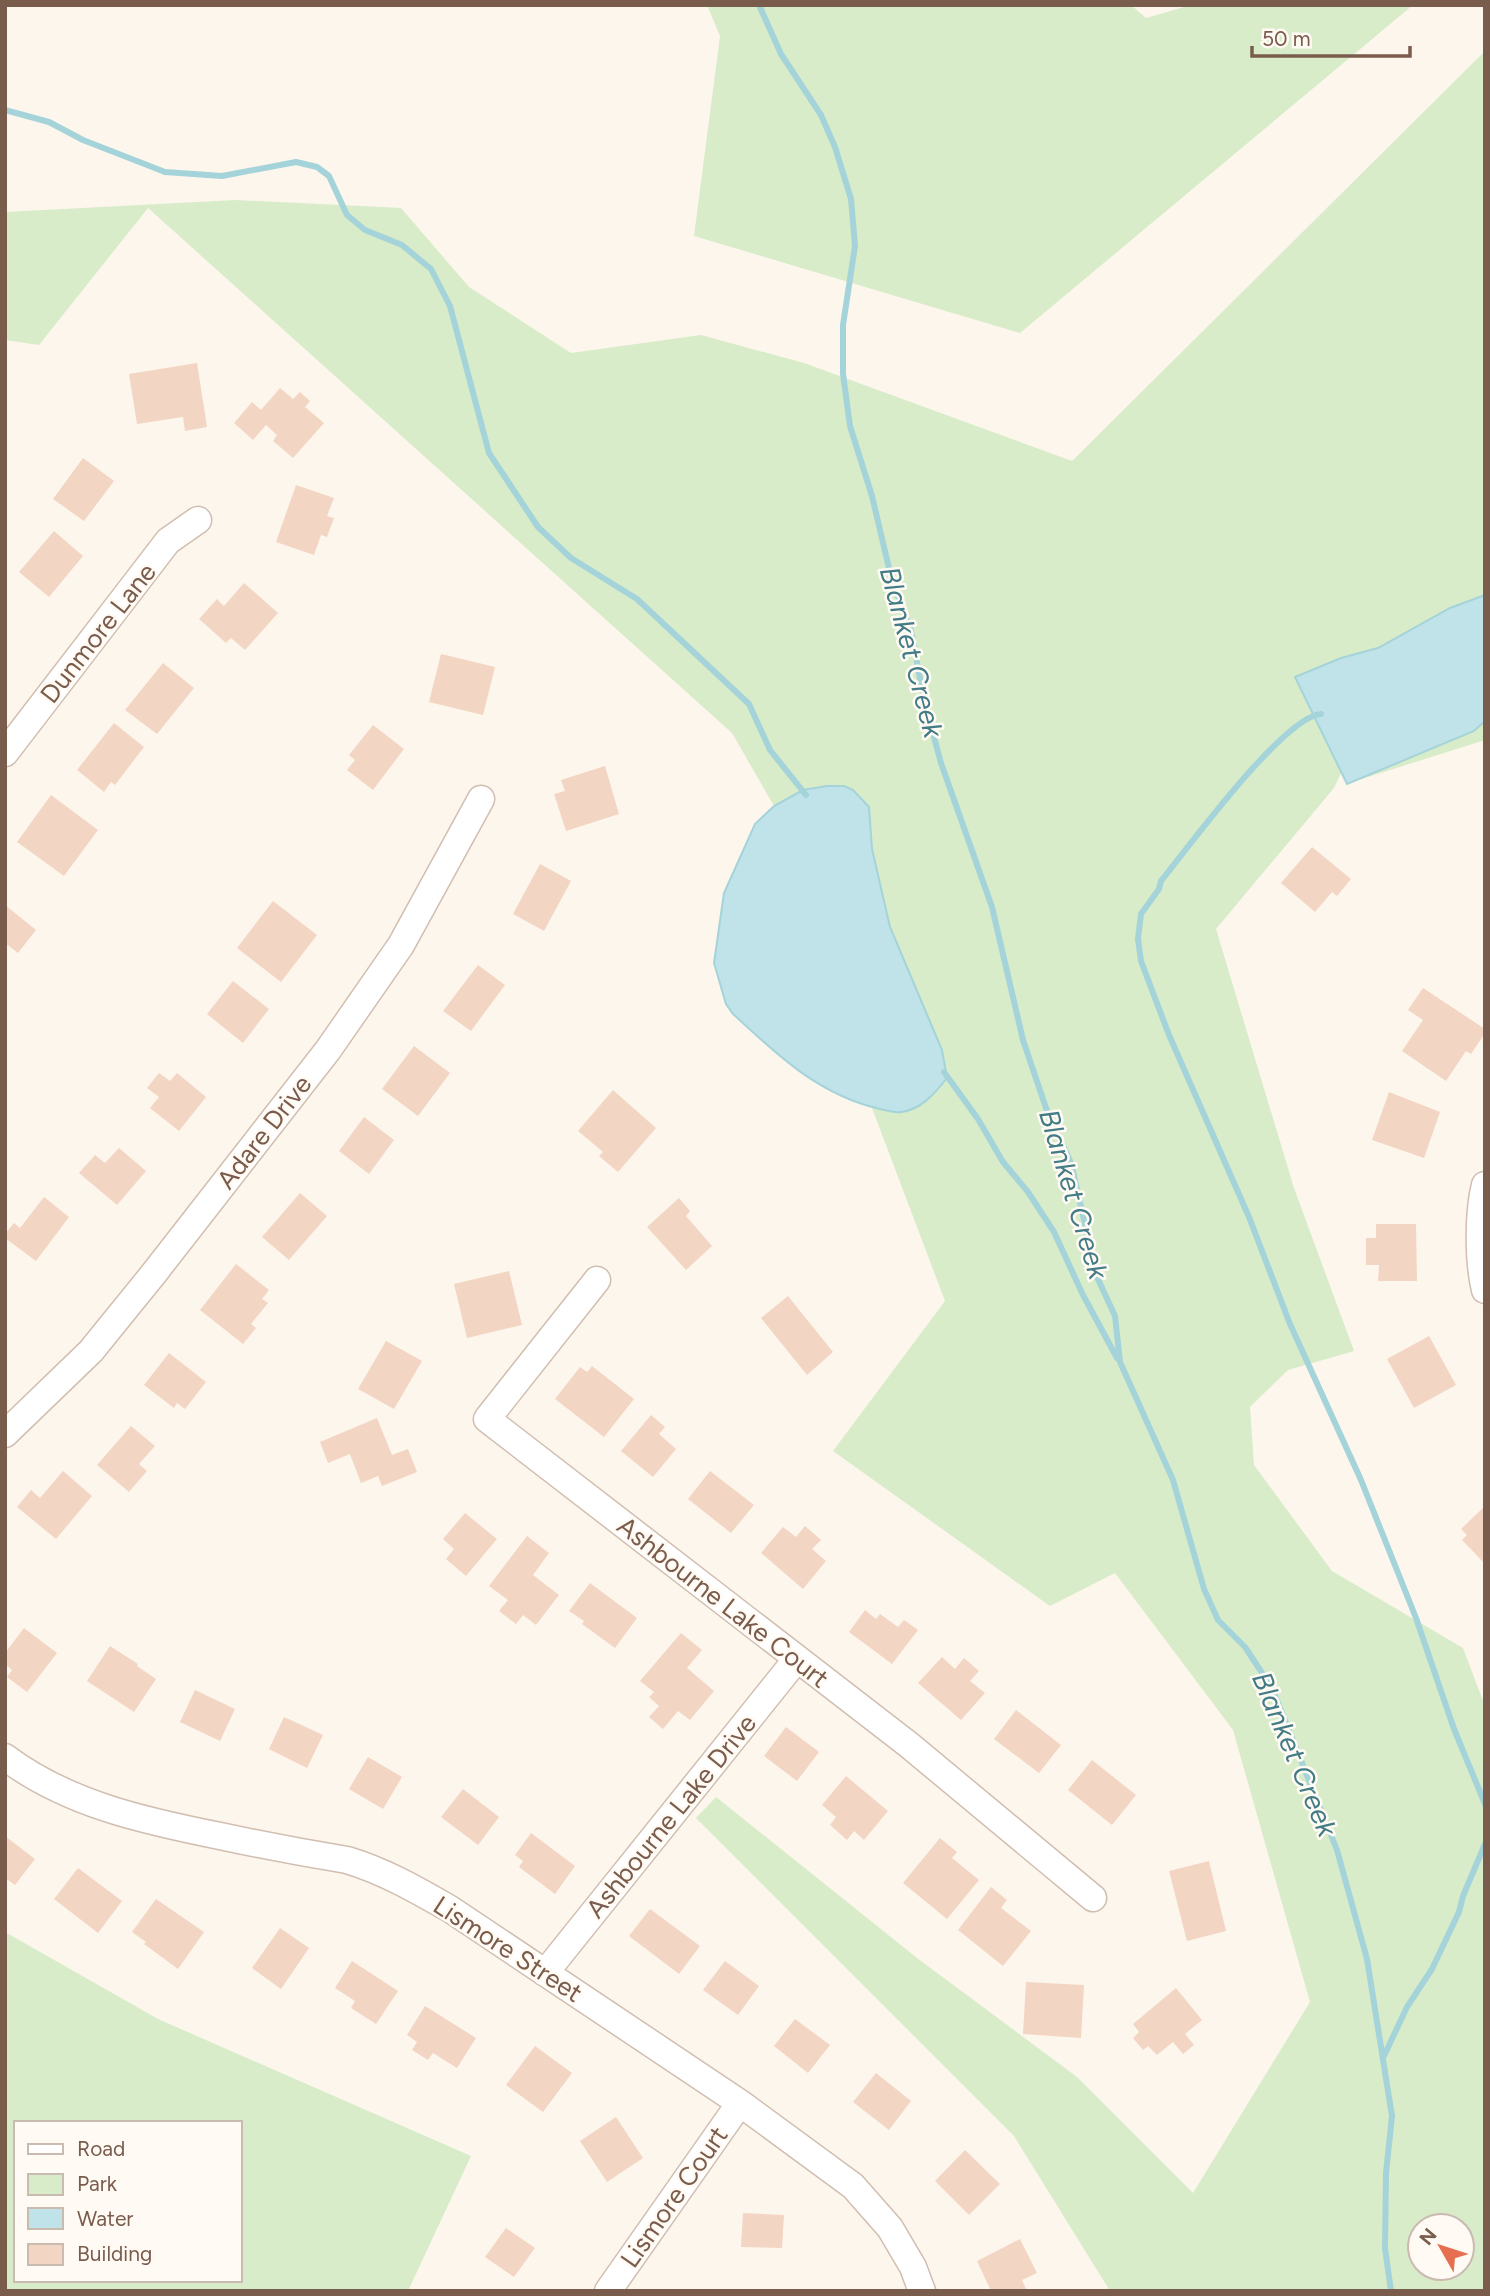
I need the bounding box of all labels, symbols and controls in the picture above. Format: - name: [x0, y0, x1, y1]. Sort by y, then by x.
- scale bar: [1252, 14, 1410, 58]
- text: 50 m: [1262, 26, 1311, 51]
- street label: Dunmore Lane: [33, 557, 163, 709]
- water label: Blanket Creek: [873, 563, 952, 743]
- street label: Adare Drive: [210, 1069, 318, 1195]
- water label: Blanket Creek: [1032, 1105, 1116, 1284]
- street label: Ashbourne Lake Court: [611, 1509, 835, 1695]
- water label: Blanket Creek: [1245, 1666, 1346, 1843]
- street label: Ashbourne Lake Drive: [579, 1708, 763, 1924]
- street label: Lismore Street: [428, 1889, 589, 2009]
- street label: Lismore Court: [614, 2120, 735, 2274]
- legend: [14, 2121, 242, 2282]
- text: Road: [77, 2136, 125, 2161]
- text: Park: [77, 2171, 118, 2196]
- text: Water: [77, 2206, 133, 2231]
- north arrow: [1406, 2212, 1476, 2282]
- text: N: [1415, 2224, 1442, 2250]
- text: Building: [77, 2241, 152, 2266]

